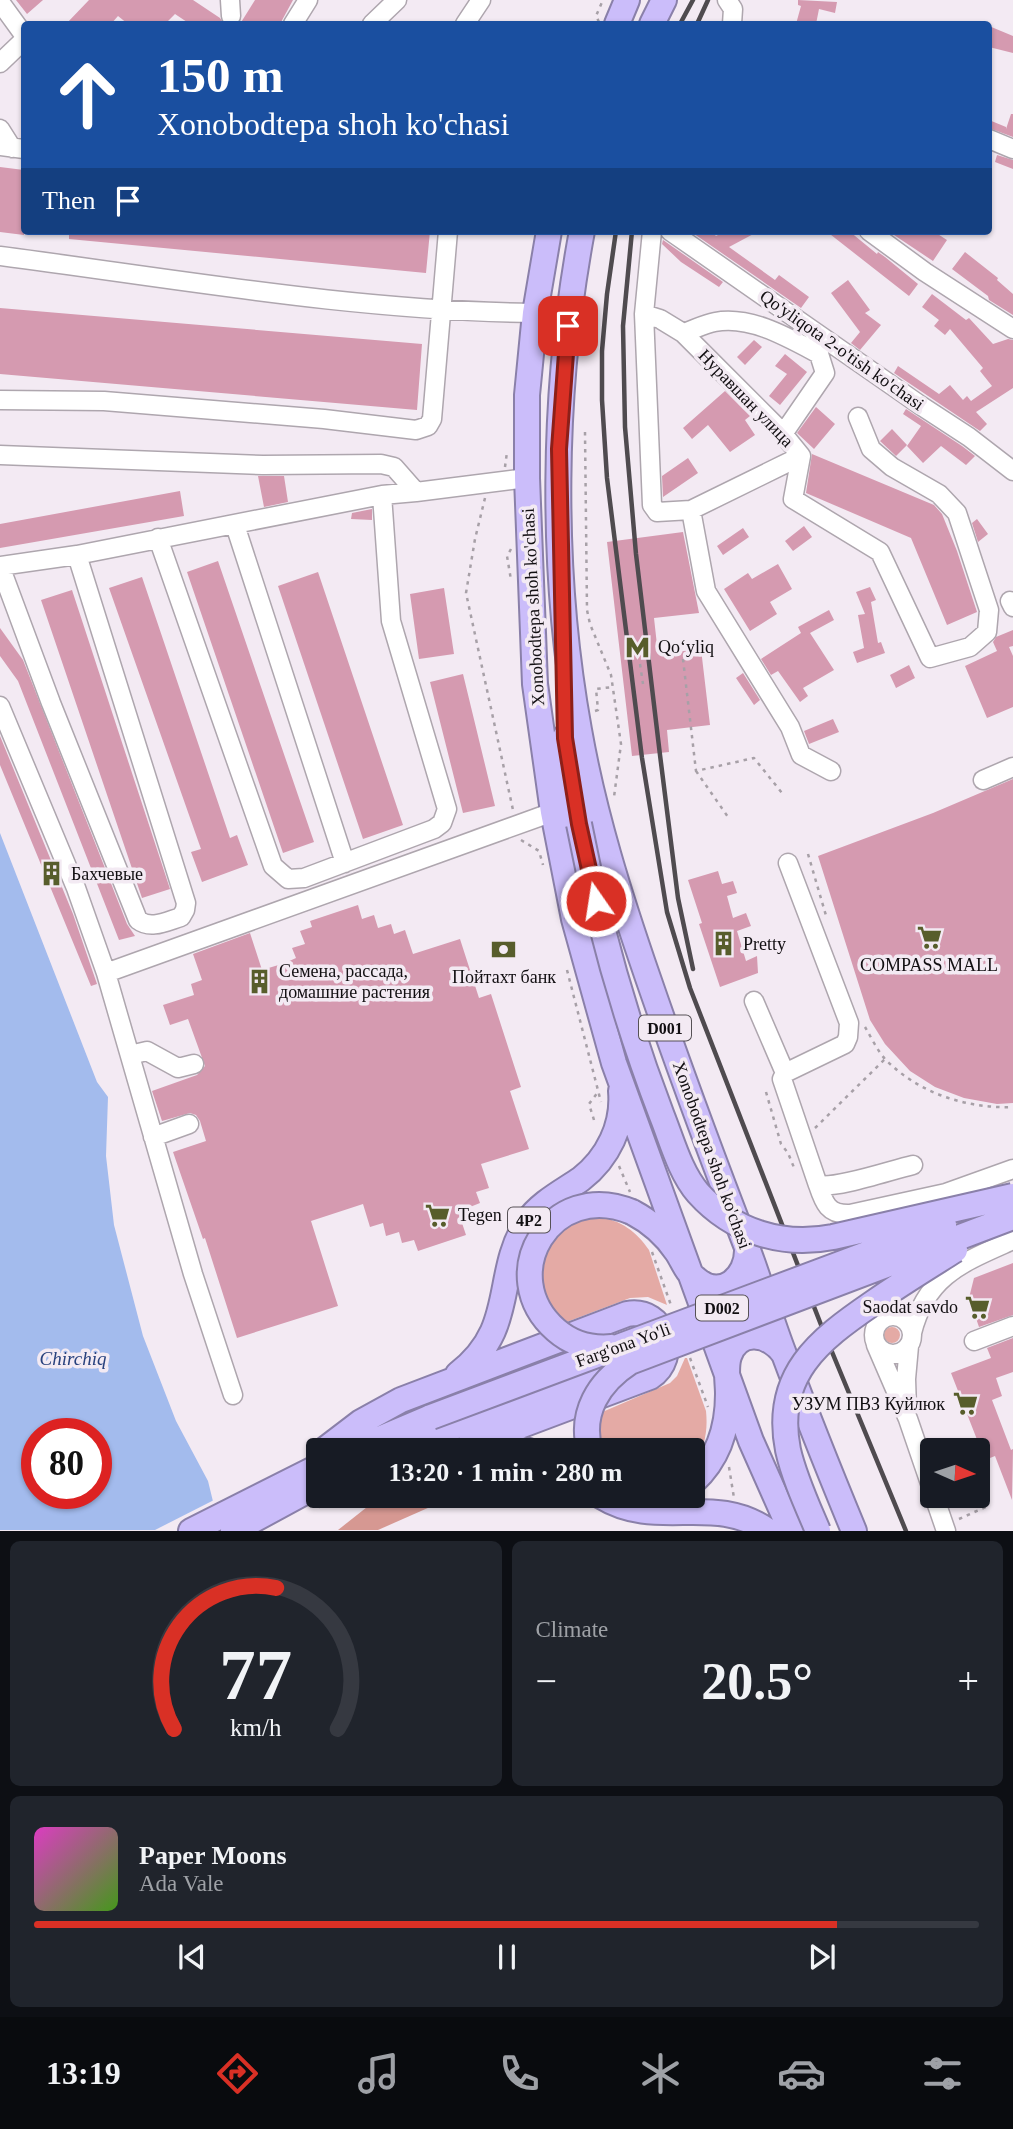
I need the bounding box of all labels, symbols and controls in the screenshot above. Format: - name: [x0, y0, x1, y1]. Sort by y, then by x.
- text: 150 m: [157, 48, 284, 103]
- icon: ahead: [42, 49, 133, 140]
- text: Xonobodtepa shoh ko'chasi: [157, 106, 509, 142]
- icon: arrive: [109, 182, 147, 220]
- text: Then: [42, 186, 95, 215]
- street label: Qo'yliqota 2-o'tish ko'chasi: [756, 286, 928, 414]
- pin: [538, 296, 598, 356]
- icon: arrive: [549, 307, 587, 345]
- street label: Нуравшан улица: [694, 345, 798, 451]
- street label: Xonobodtepa shoh ko'chasi: [518, 508, 548, 706]
- metro station icon: Qo‘yliq: [624, 633, 652, 661]
- place label: Qo‘yliq: [658, 637, 714, 657]
- building icon: Бахчевые: [37, 860, 65, 888]
- place label: Бахчевые: [71, 864, 143, 884]
- position arrow: [559, 864, 633, 938]
- supermarket icon: COMPASS MALL: [915, 924, 943, 952]
- building icon: Pretty: [709, 930, 737, 958]
- place label: Pretty: [743, 934, 786, 954]
- bank icon: Пойтахт банк: [490, 936, 518, 964]
- place label: COMPASS MALL: [860, 955, 998, 975]
- place label: Семена, рассада, домашние растения: [279, 961, 430, 1002]
- building icon: Семена, рассада, домашние растения: [245, 967, 273, 995]
- place label: Пойтахт банк: [452, 967, 556, 987]
- road number: D001: [639, 1016, 691, 1040]
- street label: Xonobodtepa shoh ko'chasi: [669, 1058, 755, 1252]
- supermarket icon: Tegen: [424, 1201, 452, 1229]
- place label: Tegen: [458, 1205, 502, 1225]
- road number: 4P2: [508, 1208, 550, 1232]
- supermarket icon: Saodat savdo: [964, 1293, 992, 1321]
- road number: D002: [696, 1296, 748, 1320]
- place label: Saodat savdo: [863, 1297, 958, 1317]
- street label: Farg'ona Yo'li: [573, 1319, 673, 1371]
- water label: Chirchiq: [40, 1348, 107, 1369]
- supermarket icon: УЗУМ ПВЗ Куйлюк: [951, 1390, 979, 1418]
- place label: УЗУМ ПВЗ Куйлюк: [792, 1394, 945, 1414]
- speed limit sign: 80: [21, 1418, 112, 1509]
- north arrow: [920, 1438, 990, 1508]
- map controls: [920, 1438, 990, 1508]
- text: 13:20 · 1 min · 280 m: [389, 1458, 623, 1487]
- text: Climate: [536, 1617, 608, 1642]
- text: 77: [219, 1635, 292, 1716]
- text: 20.5°: [701, 1653, 813, 1710]
- text: −: [536, 1660, 557, 1702]
- text: +: [958, 1660, 979, 1702]
- text: km/h: [230, 1714, 282, 1741]
- text: Paper Moons: [139, 1841, 287, 1870]
- text: Ada Vale: [139, 1871, 224, 1896]
- icon: previous: [173, 1938, 211, 1976]
- icon: pause: [488, 1938, 526, 1976]
- icon: next: [803, 1938, 841, 1976]
- icon: directions: [213, 2049, 262, 2098]
- icon: music: [354, 2049, 403, 2098]
- icon: phone: [495, 2049, 544, 2098]
- icon: climate: [636, 2049, 685, 2098]
- icon: car: [777, 2049, 826, 2098]
- icon: filters: [918, 2049, 967, 2098]
- text: 13:19: [46, 2055, 121, 2091]

